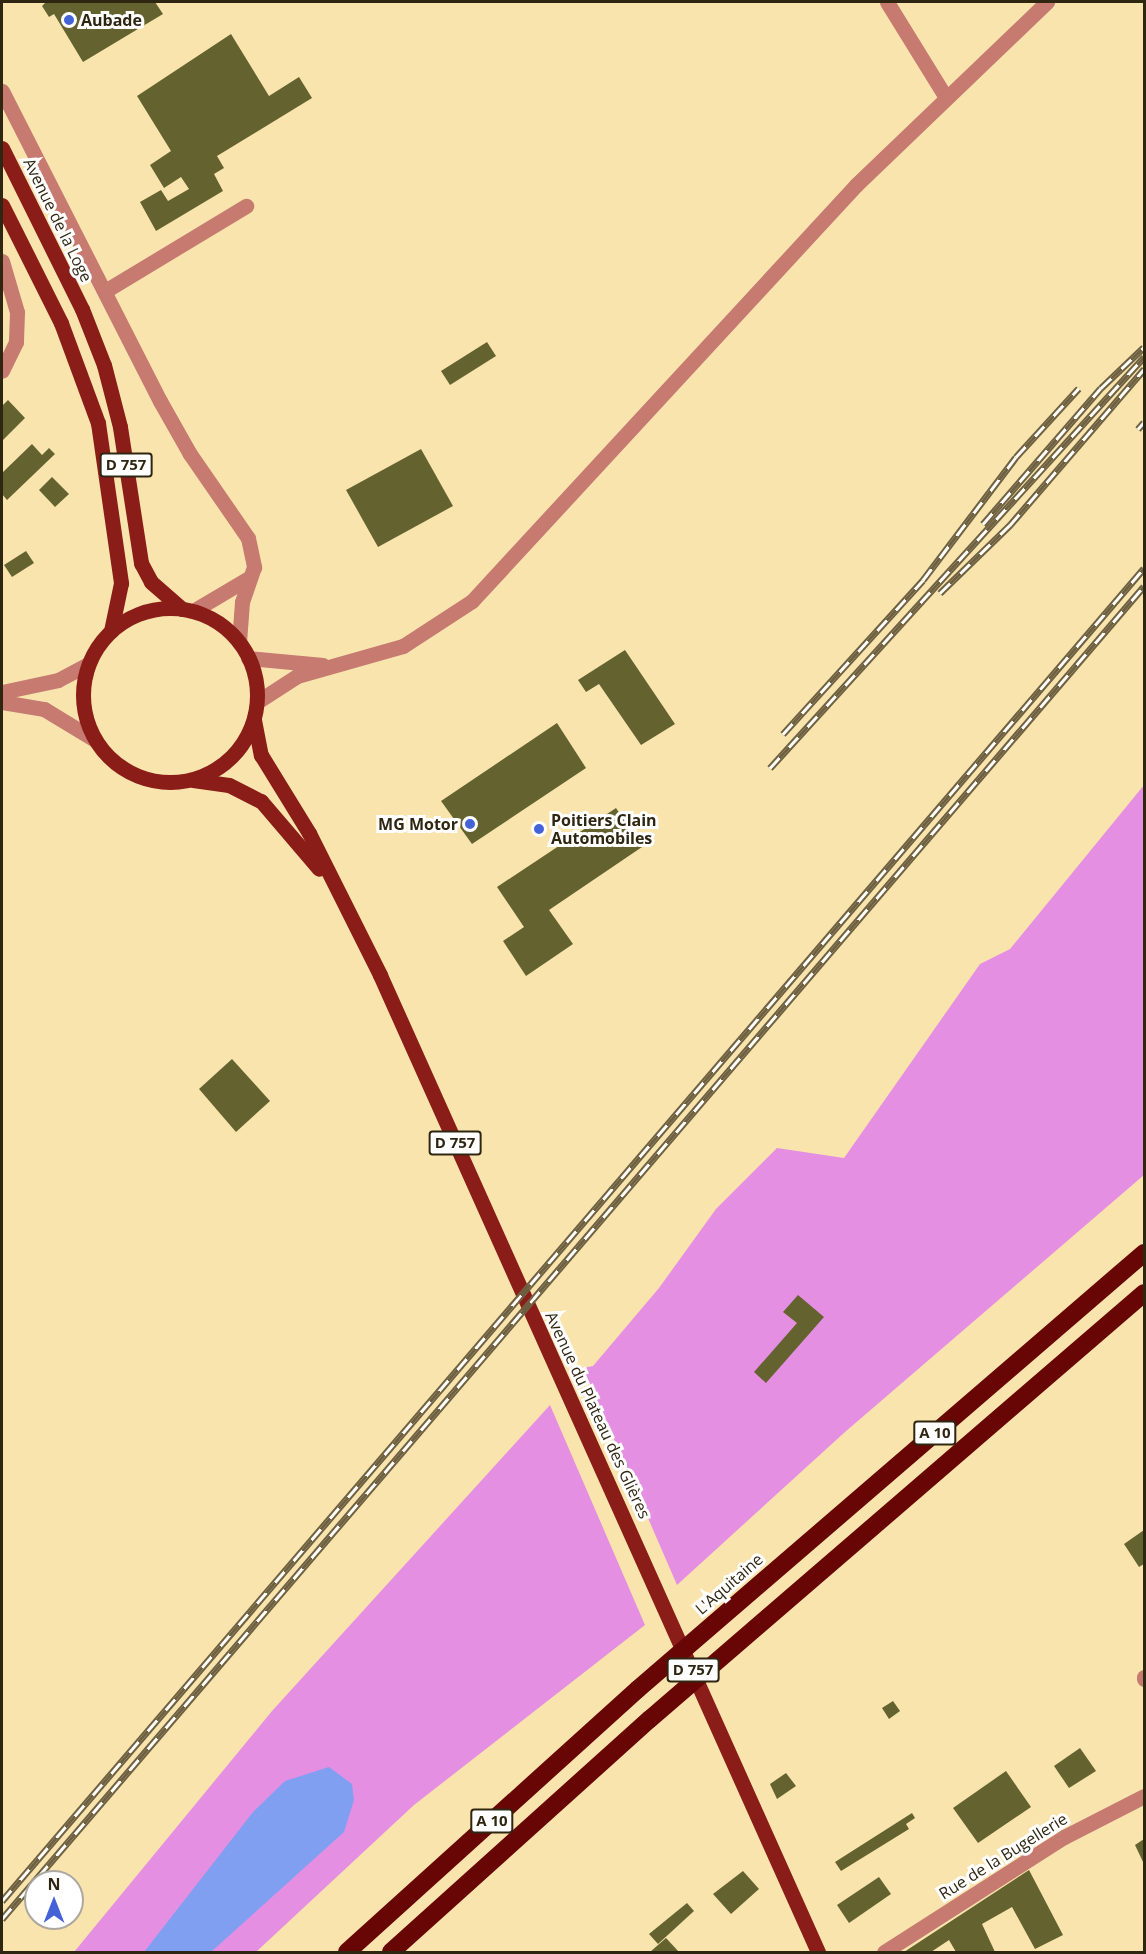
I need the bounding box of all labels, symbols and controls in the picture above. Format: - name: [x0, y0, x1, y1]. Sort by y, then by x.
- place label: Aubade: [81, 10, 142, 30]
- marker: Aubade: [62, 13, 76, 27]
- street label: Avenue de la Loge: [20, 155, 96, 285]
- road number: D 757: [99, 453, 153, 477]
- place label: Poitiers Clain Automobiles: [551, 810, 657, 848]
- place label: MG Motor: [378, 814, 458, 834]
- marker: MG Motor: [463, 817, 477, 831]
- marker: Poitiers Clain Automobiles: [532, 822, 546, 836]
- road number: D 757: [428, 1131, 482, 1155]
- street label: Avenue du Plateau des Glières: [542, 1308, 654, 1522]
- road number: A 10: [912, 1421, 958, 1445]
- street label: L'Aquitaine: [691, 1550, 767, 1618]
- road number: D 757: [666, 1658, 720, 1682]
- road number: A 10: [470, 1809, 514, 1833]
- street label: Rue de la Bugellerie: [935, 1809, 1071, 1903]
- north arrow: [24, 1870, 84, 1930]
- text: N: [47, 1873, 61, 1895]

